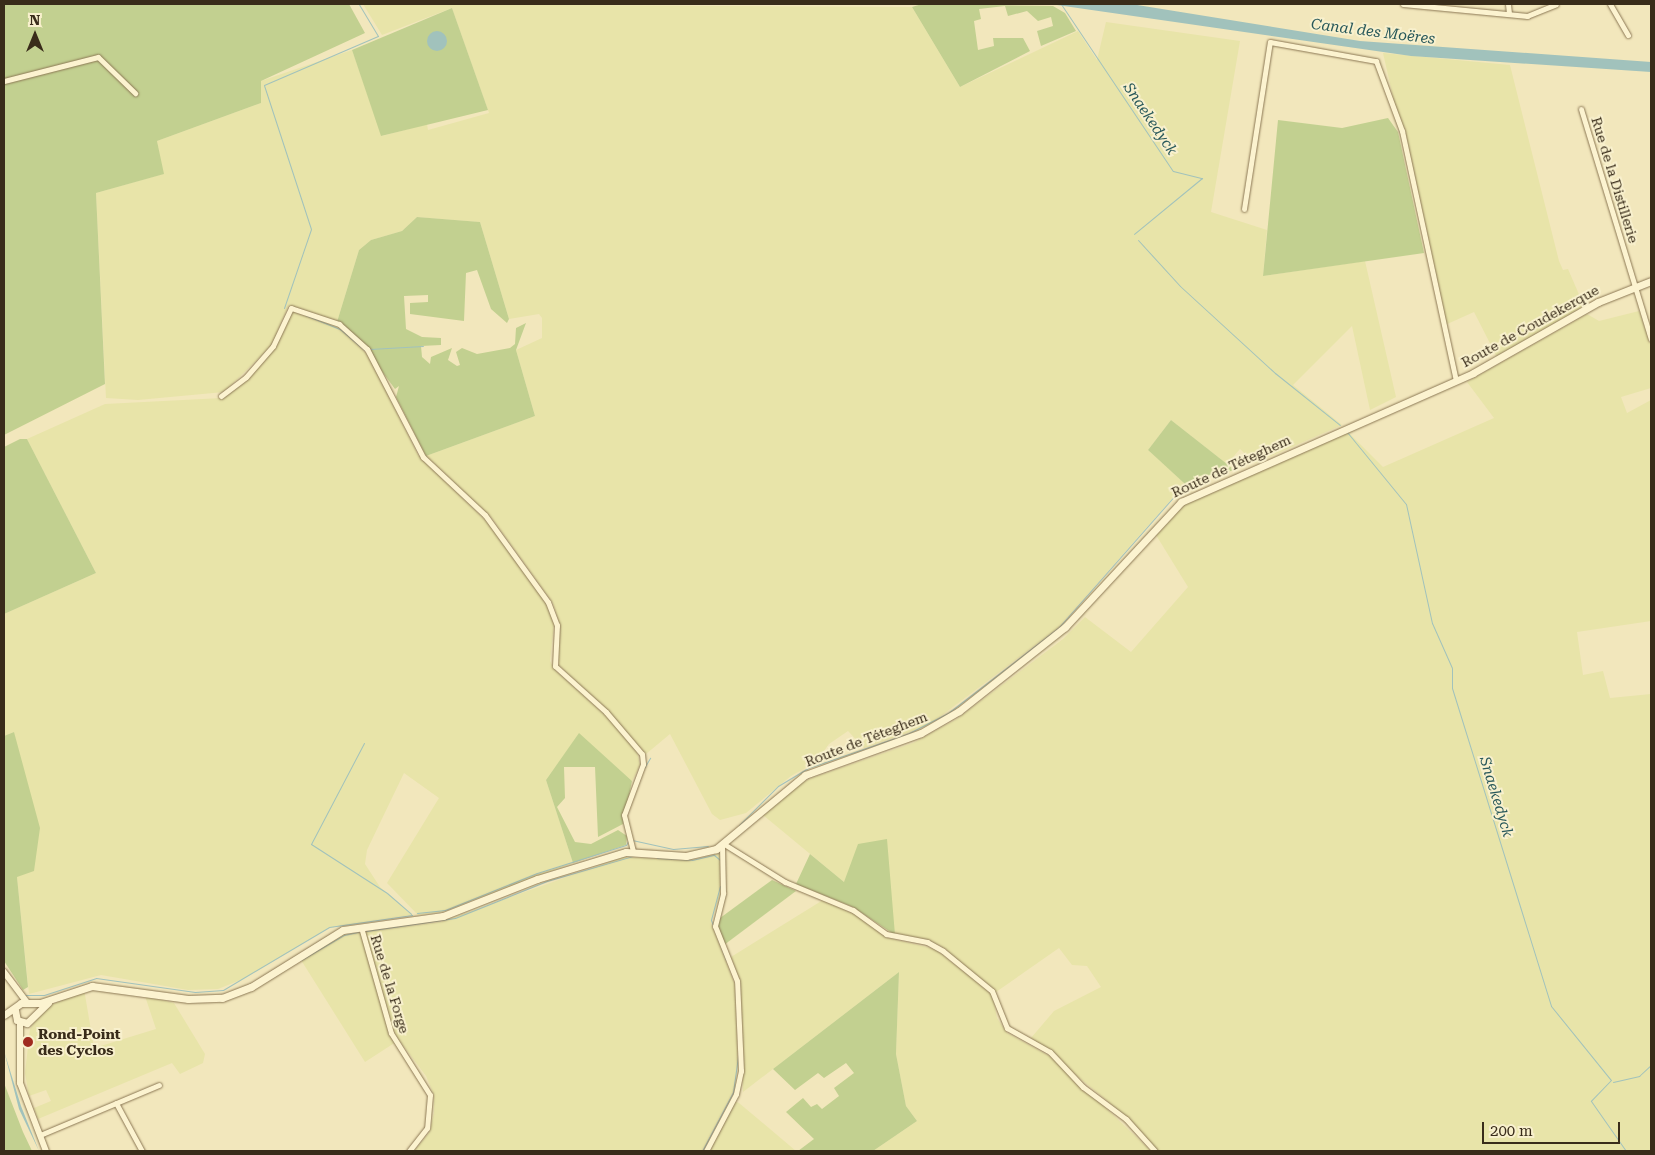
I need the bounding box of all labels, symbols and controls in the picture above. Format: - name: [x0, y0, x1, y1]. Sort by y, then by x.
- north arrow: [10, 10, 60, 60]
- text: N: [30, 12, 40, 28]
- water label: Canal des Moëres: [1310, 15, 1436, 49]
- water label: Snaekedyck: [1119, 79, 1181, 159]
- street label: Rue de la Distillerie: [1588, 115, 1642, 245]
- street label: Route de Coudekerque: [1458, 281, 1602, 371]
- street label: Route de Téteghem: [1169, 431, 1293, 501]
- street label: Route de Téteghem: [802, 708, 930, 770]
- water label: Snaekedyck: [1475, 755, 1517, 839]
- street label: Rue de la Forge: [367, 933, 413, 1035]
- place label: Rond-Point des Cyclos: [38, 1026, 121, 1058]
- marker: Rond-Point des Cyclos: [22, 1036, 34, 1048]
- scale bar: [1485, 1112, 1622, 1144]
- text: 200 m: [1490, 1122, 1533, 1140]

